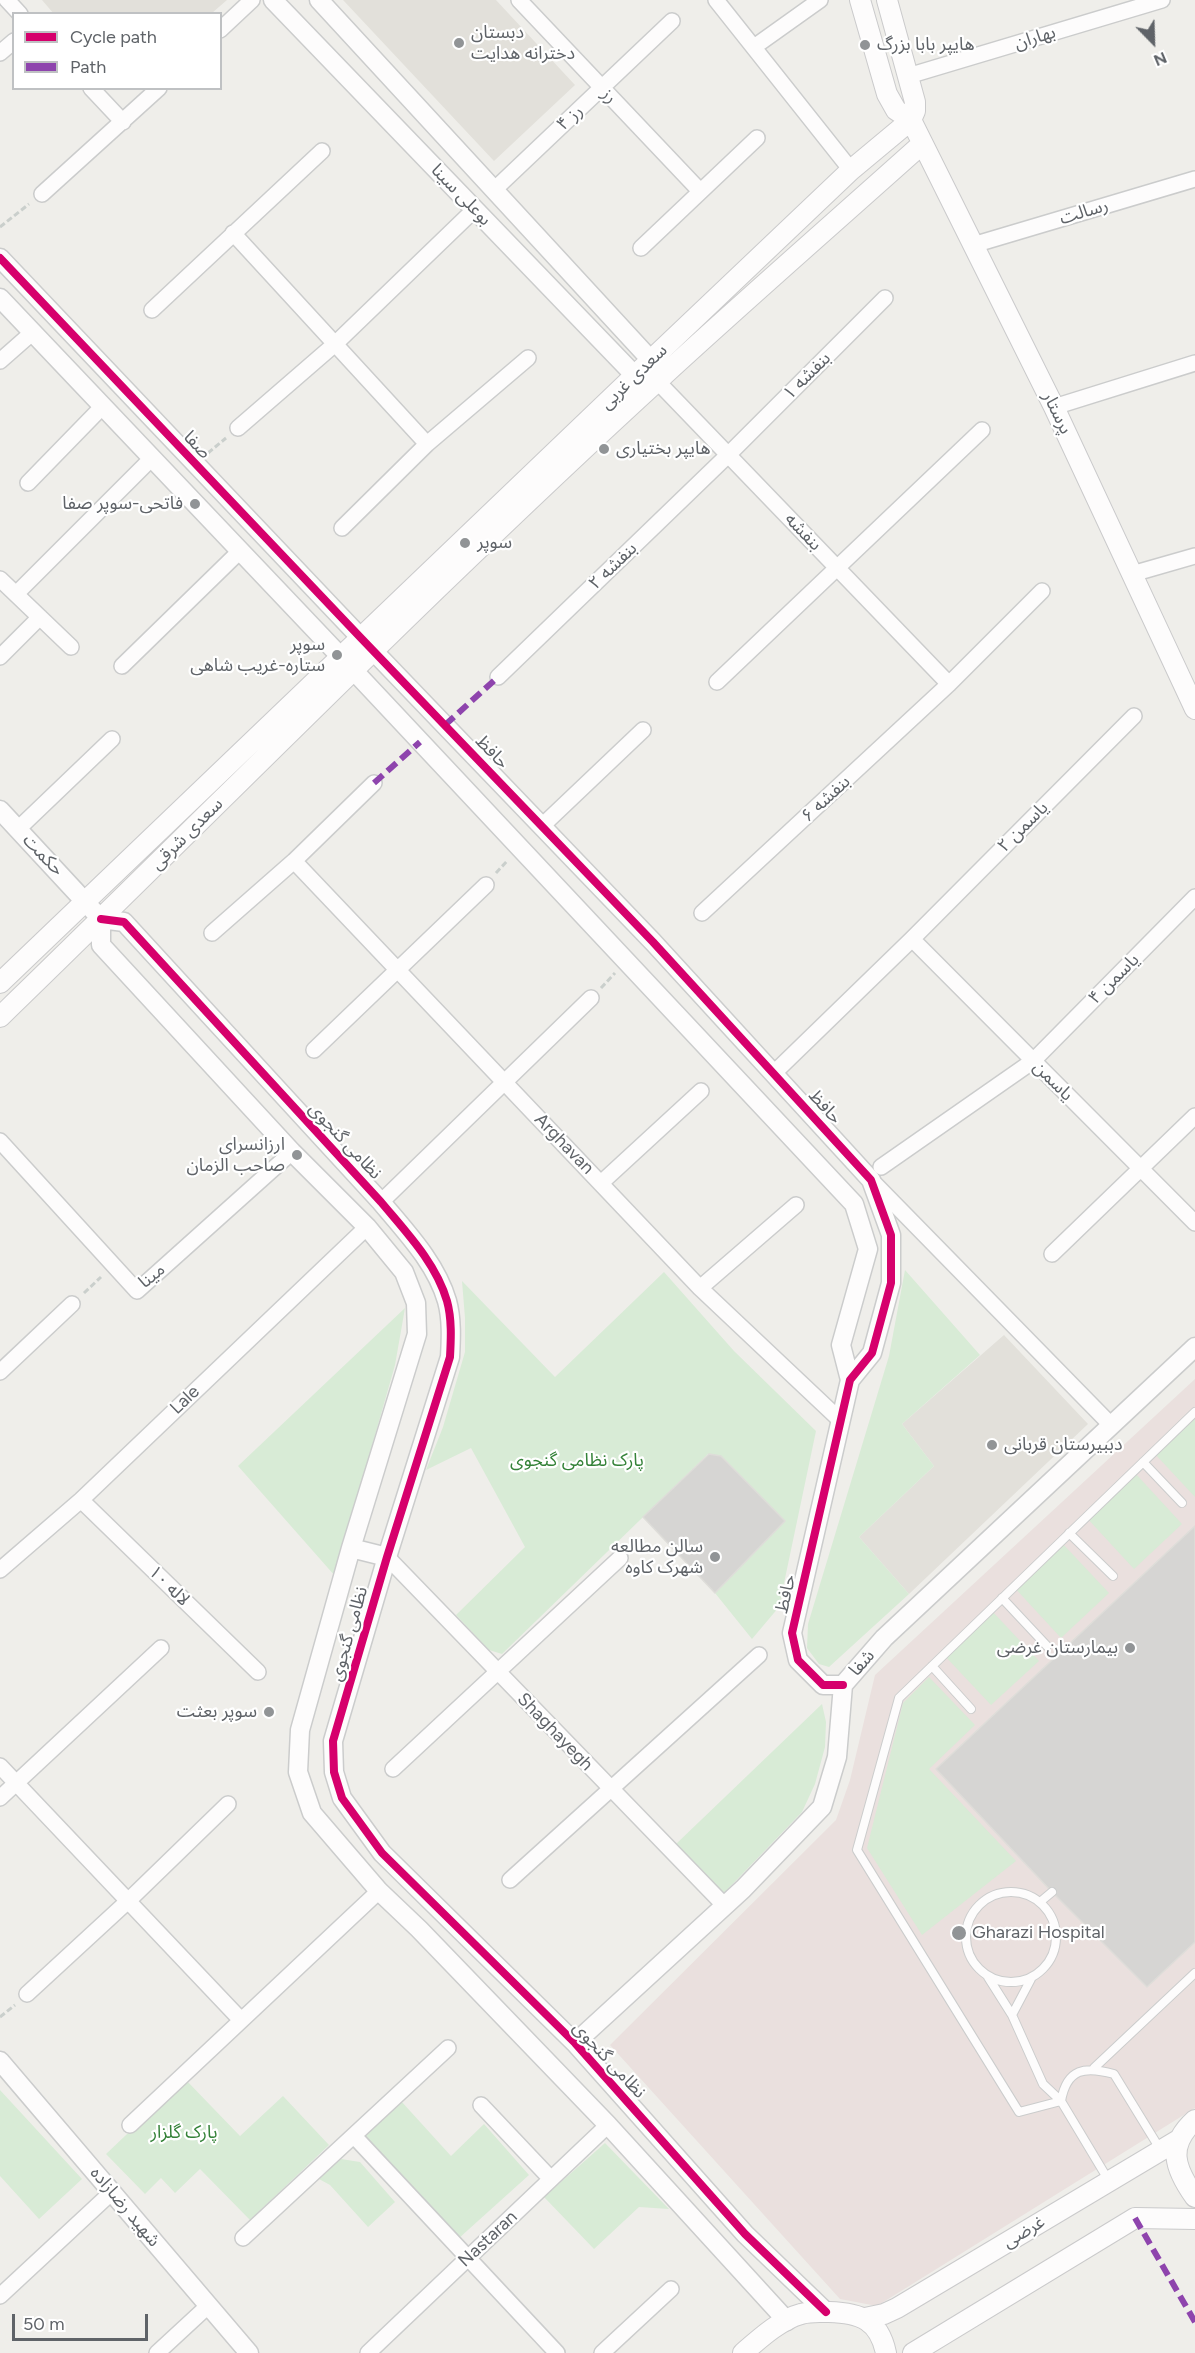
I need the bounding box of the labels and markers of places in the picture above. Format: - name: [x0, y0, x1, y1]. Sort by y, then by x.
- place label: دبستان دخترانه هدایت: [471, 22, 575, 64]
- place label: هایپر بابا بزرگ: [877, 34, 974, 56]
- marker: دبستان دخترانه هدایت: [452, 36, 466, 50]
- marker: هایپر بابا بزرگ: [858, 38, 872, 52]
- place label: هایپر بختیاری: [616, 438, 710, 460]
- marker: هایپر بختیاری: [597, 442, 611, 456]
- place label: فاتحی-سوپر صفا: [62, 493, 183, 515]
- marker: فاتحی-سوپر صفا: [188, 497, 202, 511]
- place label: سوپر: [477, 532, 512, 554]
- marker: سوپر: [458, 536, 472, 550]
- place label: سوپر ستاره-غریب شاهی: [190, 634, 325, 676]
- marker: سوپر ستاره-غریب شاهی: [330, 648, 344, 662]
- place label: ارزانسرای صاحب الزمان: [186, 1134, 285, 1176]
- marker: ارزانسرای صاحب الزمان: [290, 1148, 304, 1162]
- place label: دببیرستان قربانی: [1004, 1434, 1123, 1456]
- marker: دببیرستان قربانی: [985, 1438, 999, 1452]
- place label: سالن مطالعه شهرک کاوه: [611, 1536, 703, 1578]
- marker: سالن مطالعه شهرک کاوه: [708, 1550, 722, 1564]
- place label: بیمارستان غرضی: [997, 1637, 1118, 1659]
- marker: بیمارستان غرضی: [1123, 1641, 1137, 1655]
- place label: سوپر بعثت: [177, 1701, 257, 1723]
- marker: سوپر بعثت: [262, 1705, 276, 1719]
- place label: Gharazi Hospital: [972, 1922, 1105, 1944]
- marker: Gharazi Hospital: [950, 1924, 968, 1942]

